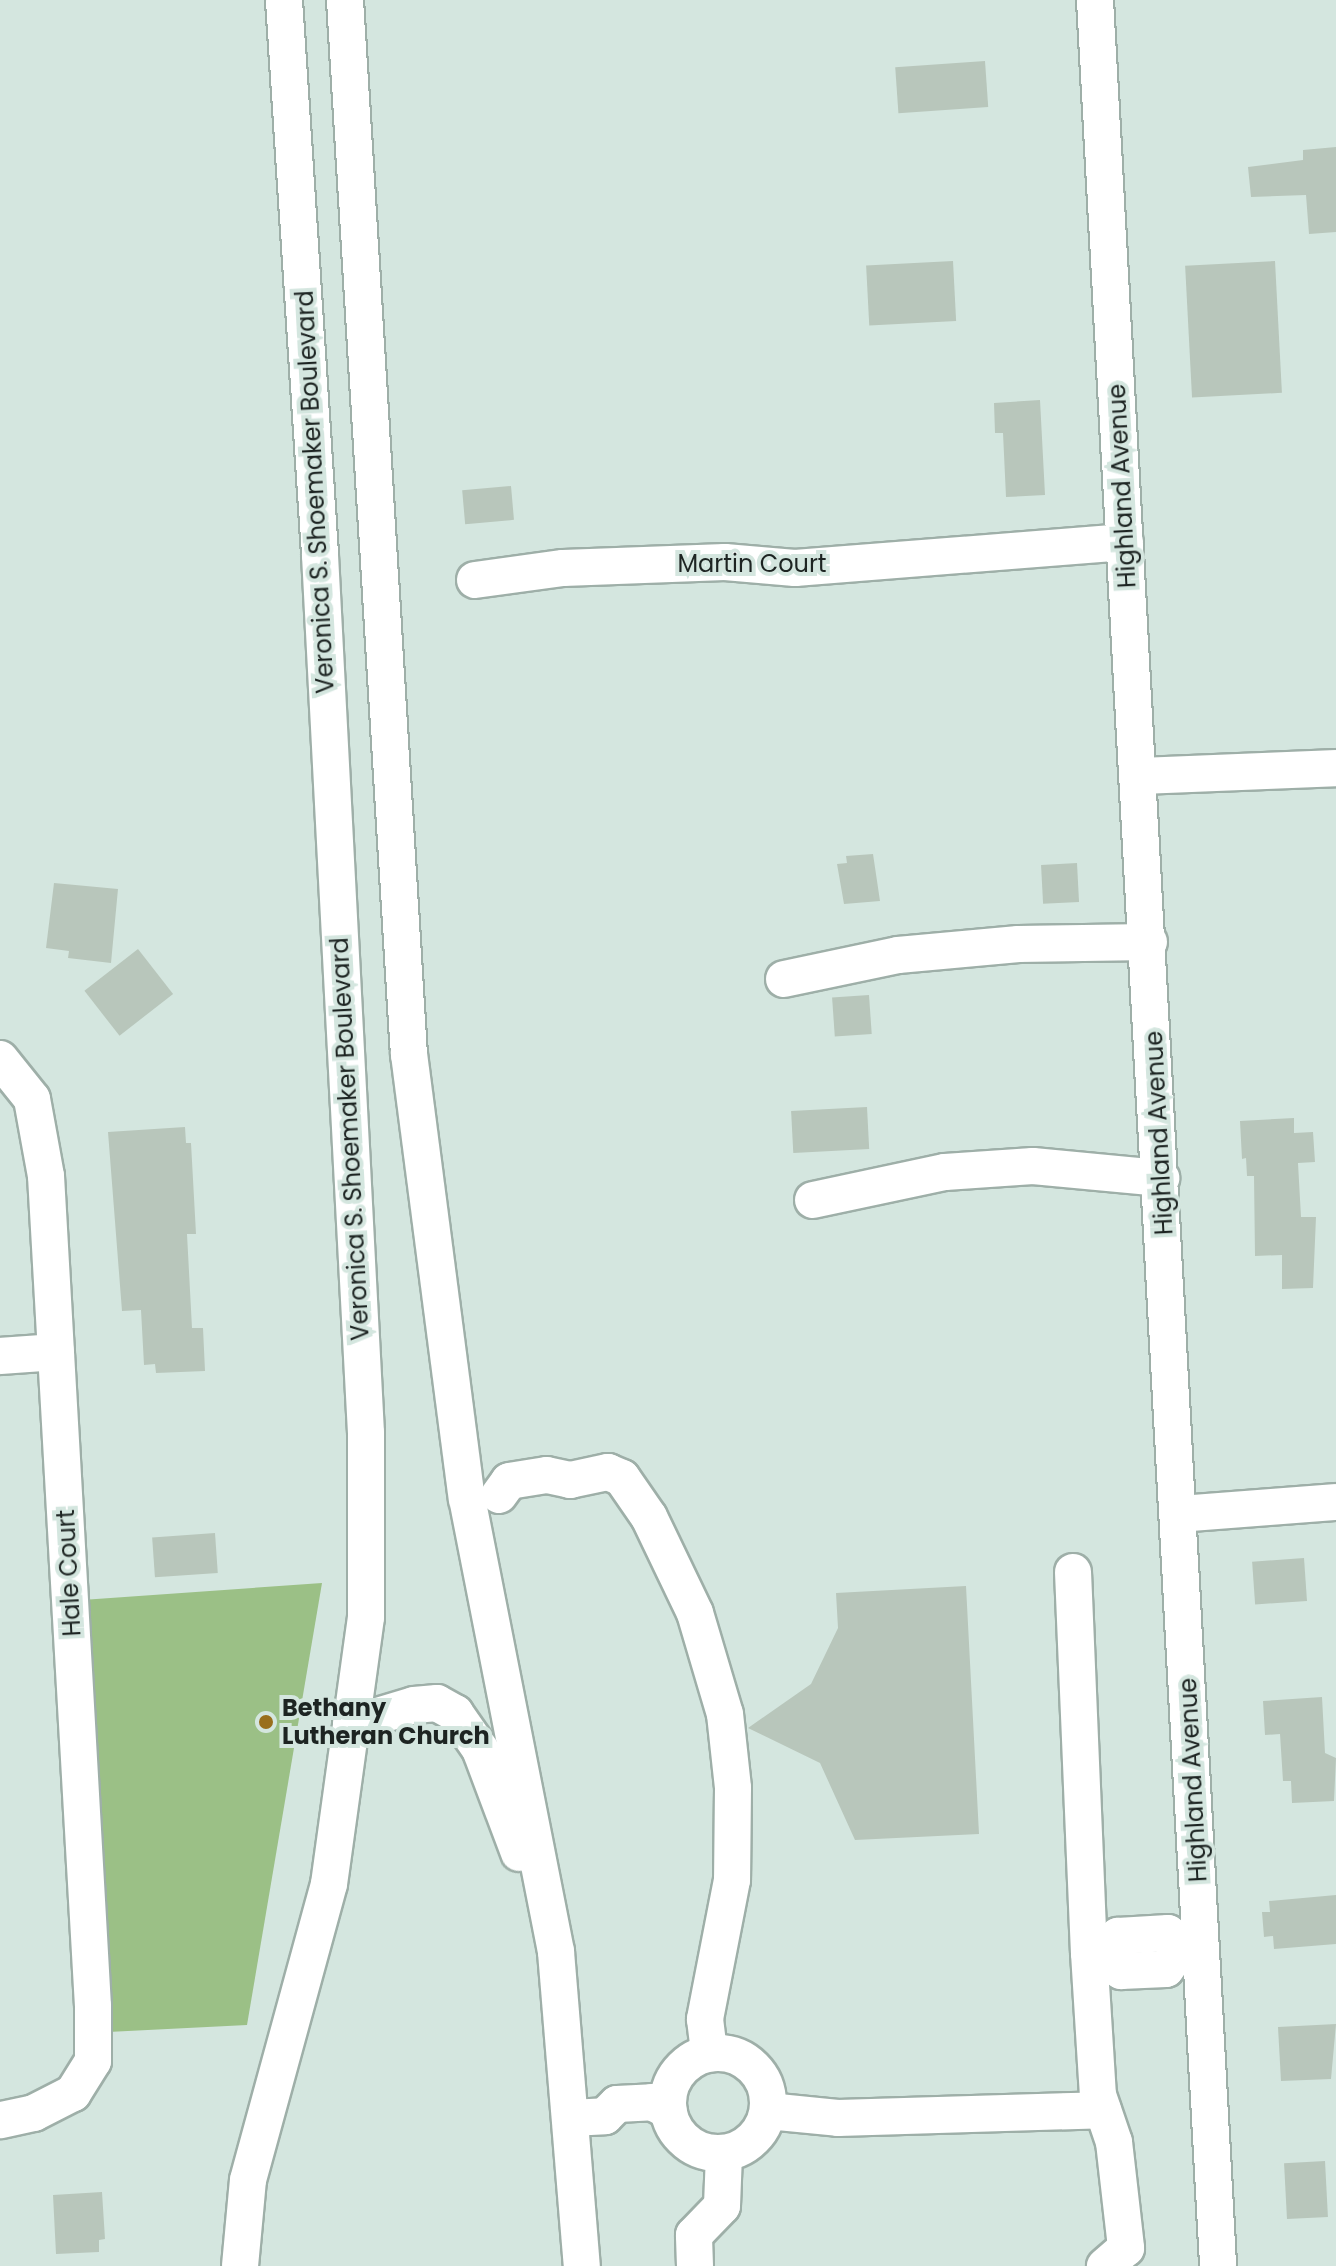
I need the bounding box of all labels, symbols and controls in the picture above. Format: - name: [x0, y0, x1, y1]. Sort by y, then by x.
- street label: Veronica S. Shoemaker Boulevard: [290, 290, 340, 694]
- street label: Highland Avenue: [1102, 383, 1142, 589]
- street label: Martin Court: [677, 550, 827, 578]
- street label: Veronica S. Shoemaker Boulevard: [325, 937, 375, 1341]
- street label: Highland Avenue: [1139, 1030, 1179, 1236]
- street label: Hale Court: [51, 1509, 87, 1637]
- street label: Highland Avenue: [1173, 1677, 1213, 1883]
- place label: Bethany Lutheran Church: [282, 1694, 490, 1750]
- marker: Bethany Lutheran Church: [257, 1713, 275, 1731]

